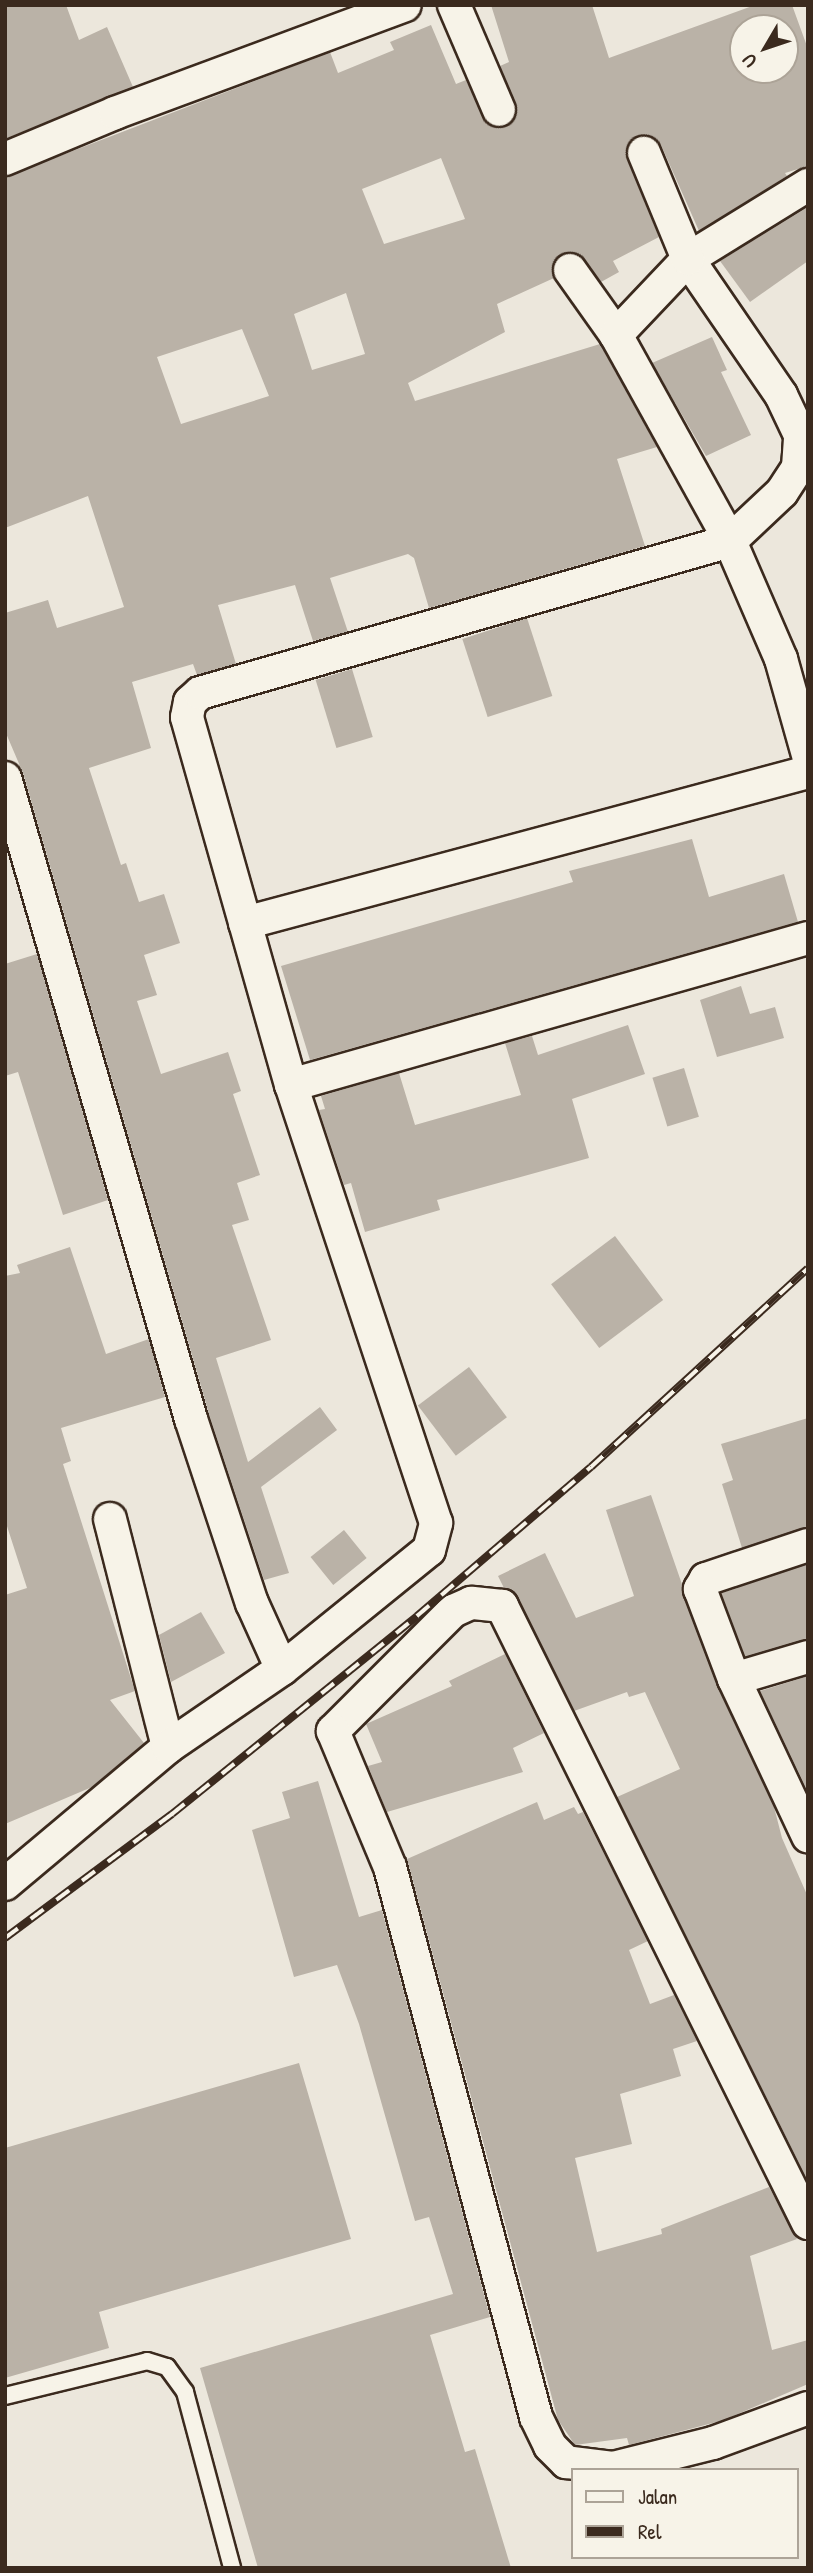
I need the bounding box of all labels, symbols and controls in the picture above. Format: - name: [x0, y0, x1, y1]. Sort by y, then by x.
- north arrow: [729, 14, 799, 84]
- text: U: [736, 49, 763, 73]
- legend: [572, 2468, 799, 2559]
- text: Jalan: [638, 2482, 677, 2511]
- text: Rel: [638, 2517, 661, 2546]

